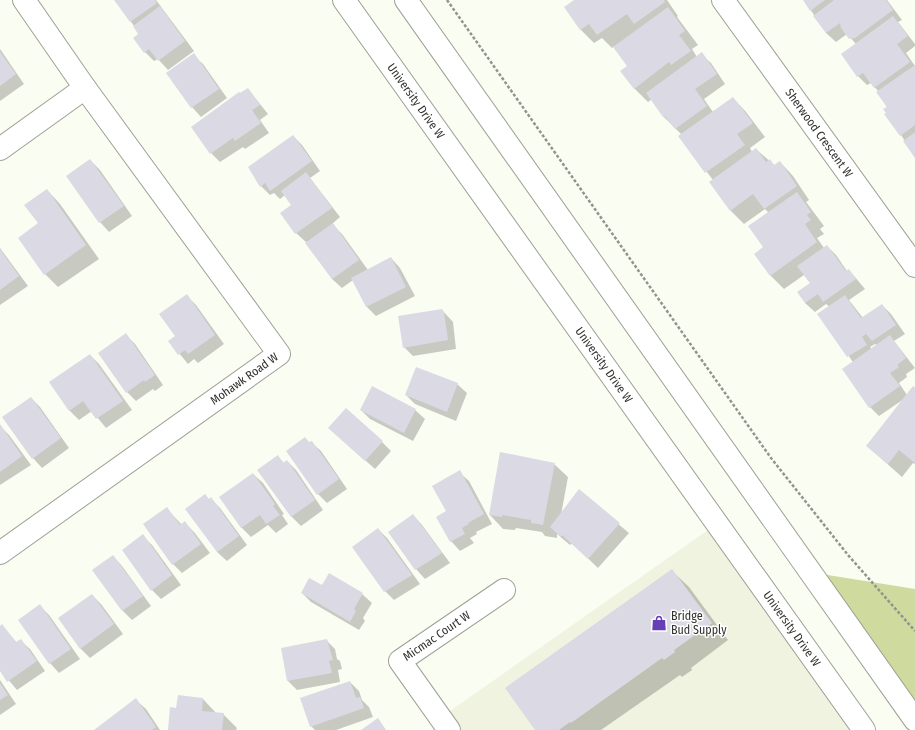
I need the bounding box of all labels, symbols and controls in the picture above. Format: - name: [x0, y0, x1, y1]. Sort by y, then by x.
- street label: University Drive W: [384, 61, 448, 141]
- street label: Sherwood Crescent W: [782, 86, 856, 180]
- street label: University Drive W: [572, 325, 636, 405]
- street label: Mohawk Road W: [208, 350, 281, 408]
- street label: University Drive W: [760, 588, 823, 669]
- street label: Micmac Court W: [400, 608, 473, 664]
- place label: Bridge Bud Supply: [671, 609, 727, 637]
- shop icon: Bridge Bud Supply: [650, 614, 668, 632]

